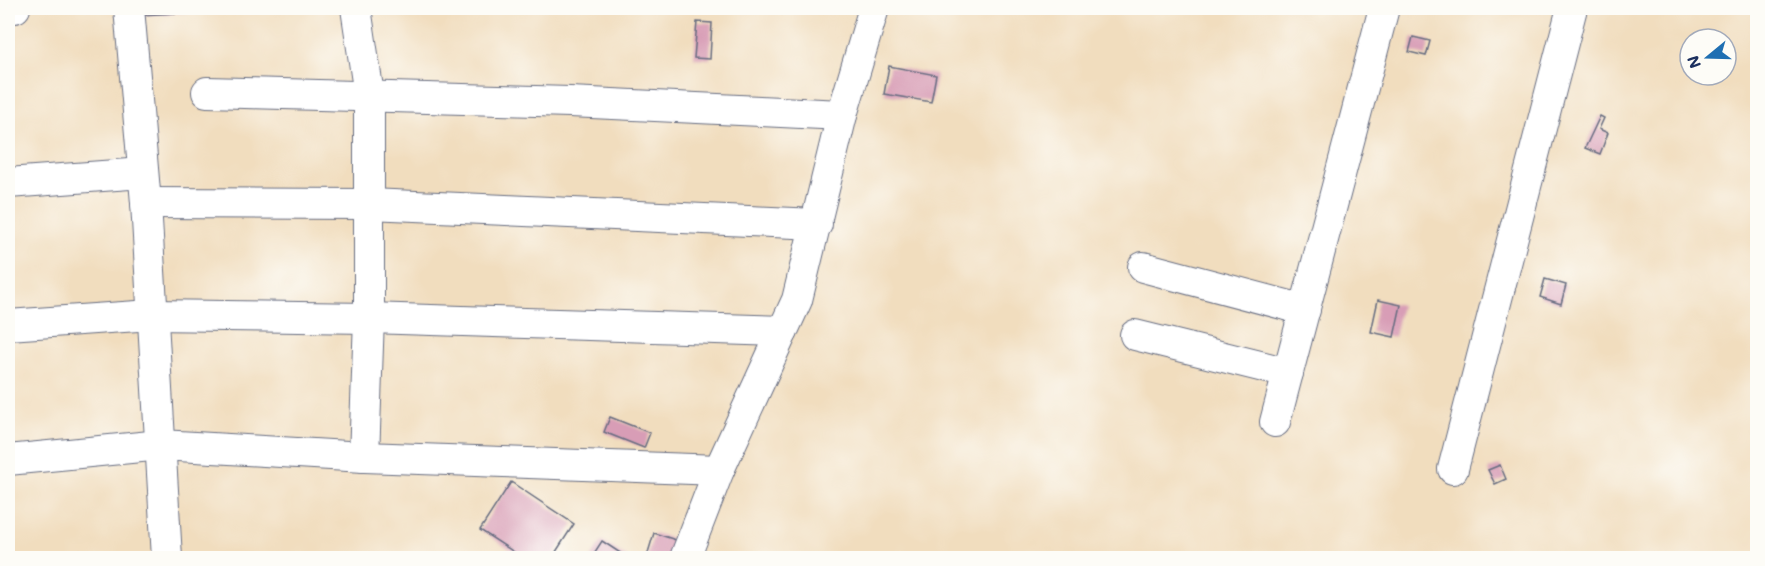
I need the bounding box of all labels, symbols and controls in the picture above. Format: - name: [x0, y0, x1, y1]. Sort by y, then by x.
- north arrow: [1678, 27, 1738, 87]
- text: N: [1681, 53, 1705, 71]

